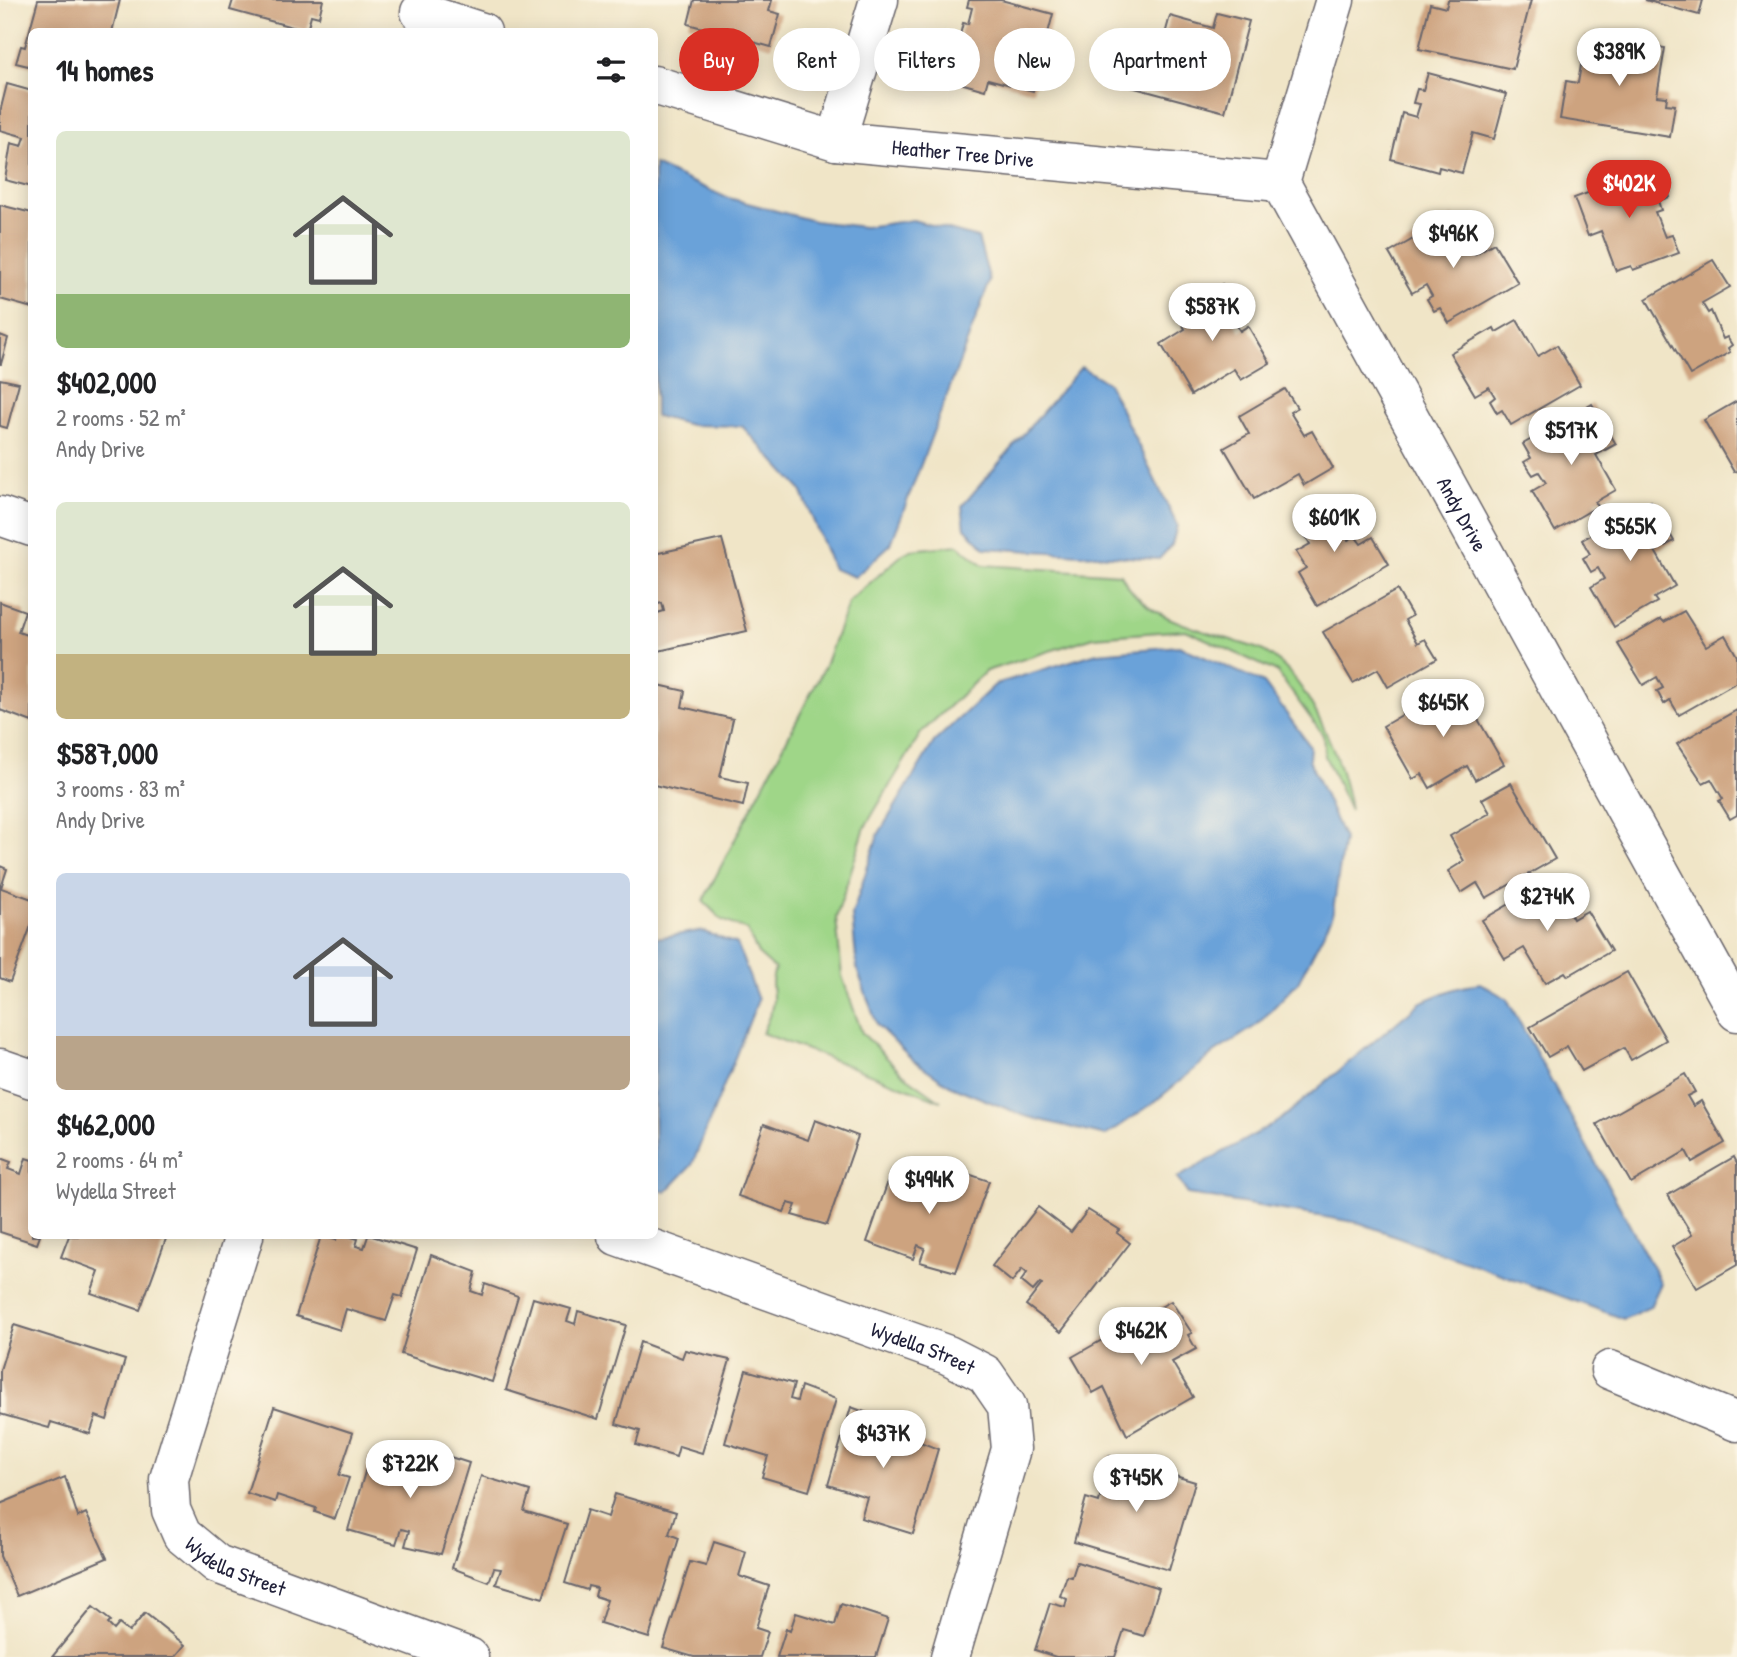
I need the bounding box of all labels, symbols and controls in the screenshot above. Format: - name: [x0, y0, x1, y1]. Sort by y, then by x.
- chip: Buy: [679, 28, 759, 91]
- chip: Rent: [773, 28, 860, 91]
- chip: Filters: [874, 28, 980, 91]
- chip: New: [994, 28, 1075, 91]
- chip: Apartment: [1089, 28, 1231, 91]
- pin: $389K: [1570, 28, 1668, 88]
- text: $389K: [1593, 35, 1645, 66]
- text: 14 homes: [56, 50, 154, 90]
- icon: filters: [592, 51, 630, 89]
- street label: Heather Tree Drive: [891, 132, 1035, 174]
- pin: $402K: [1580, 160, 1678, 220]
- text: $402K: [1602, 167, 1656, 198]
- icon: home: [280, 177, 406, 303]
- pin: $496K: [1404, 210, 1502, 270]
- text: $496K: [1428, 217, 1478, 248]
- pin: $587K: [1163, 284, 1261, 343]
- text: $587K: [1185, 290, 1239, 321]
- text: $402,000: [56, 362, 156, 402]
- text: 2 rooms · 52 m²: [56, 402, 186, 433]
- pin: $517K: [1522, 407, 1620, 467]
- text: $517K: [1544, 414, 1598, 445]
- text: Andy Drive: [56, 433, 145, 464]
- street label: Andy Drive: [1430, 471, 1495, 556]
- pin: $601K: [1285, 494, 1383, 554]
- text: $601K: [1308, 501, 1360, 532]
- pin: $565K: [1581, 504, 1679, 563]
- text: $565K: [1604, 510, 1656, 541]
- icon: home: [280, 548, 406, 674]
- pin: $645K: [1394, 680, 1492, 739]
- text: $645K: [1417, 686, 1469, 717]
- text: $587,000: [56, 733, 158, 773]
- text: 3 rooms · 83 m²: [56, 773, 185, 804]
- text: Andy Drive: [56, 804, 145, 835]
- pin: $274K: [1498, 874, 1596, 933]
- text: $274K: [1520, 880, 1574, 911]
- icon: home: [280, 919, 406, 1045]
- text: $462,000: [56, 1104, 155, 1144]
- text: 2 rooms · 64 m²: [56, 1144, 183, 1175]
- pin: $494K: [880, 1156, 978, 1216]
- text: $494K: [904, 1163, 954, 1194]
- text: Wydella Street: [56, 1175, 176, 1206]
- pin: $462K: [1092, 1308, 1190, 1367]
- street label: Wydella Street: [867, 1314, 981, 1381]
- text: $462K: [1115, 1314, 1167, 1345]
- pin: $437K: [834, 1410, 932, 1470]
- text: $437K: [856, 1417, 910, 1448]
- pin: $722K: [361, 1440, 459, 1500]
- text: $722K: [382, 1447, 438, 1478]
- pin: $745K: [1087, 1454, 1185, 1514]
- text: $745K: [1109, 1461, 1163, 1492]
- street label: Wydella Street: [179, 1529, 291, 1603]

